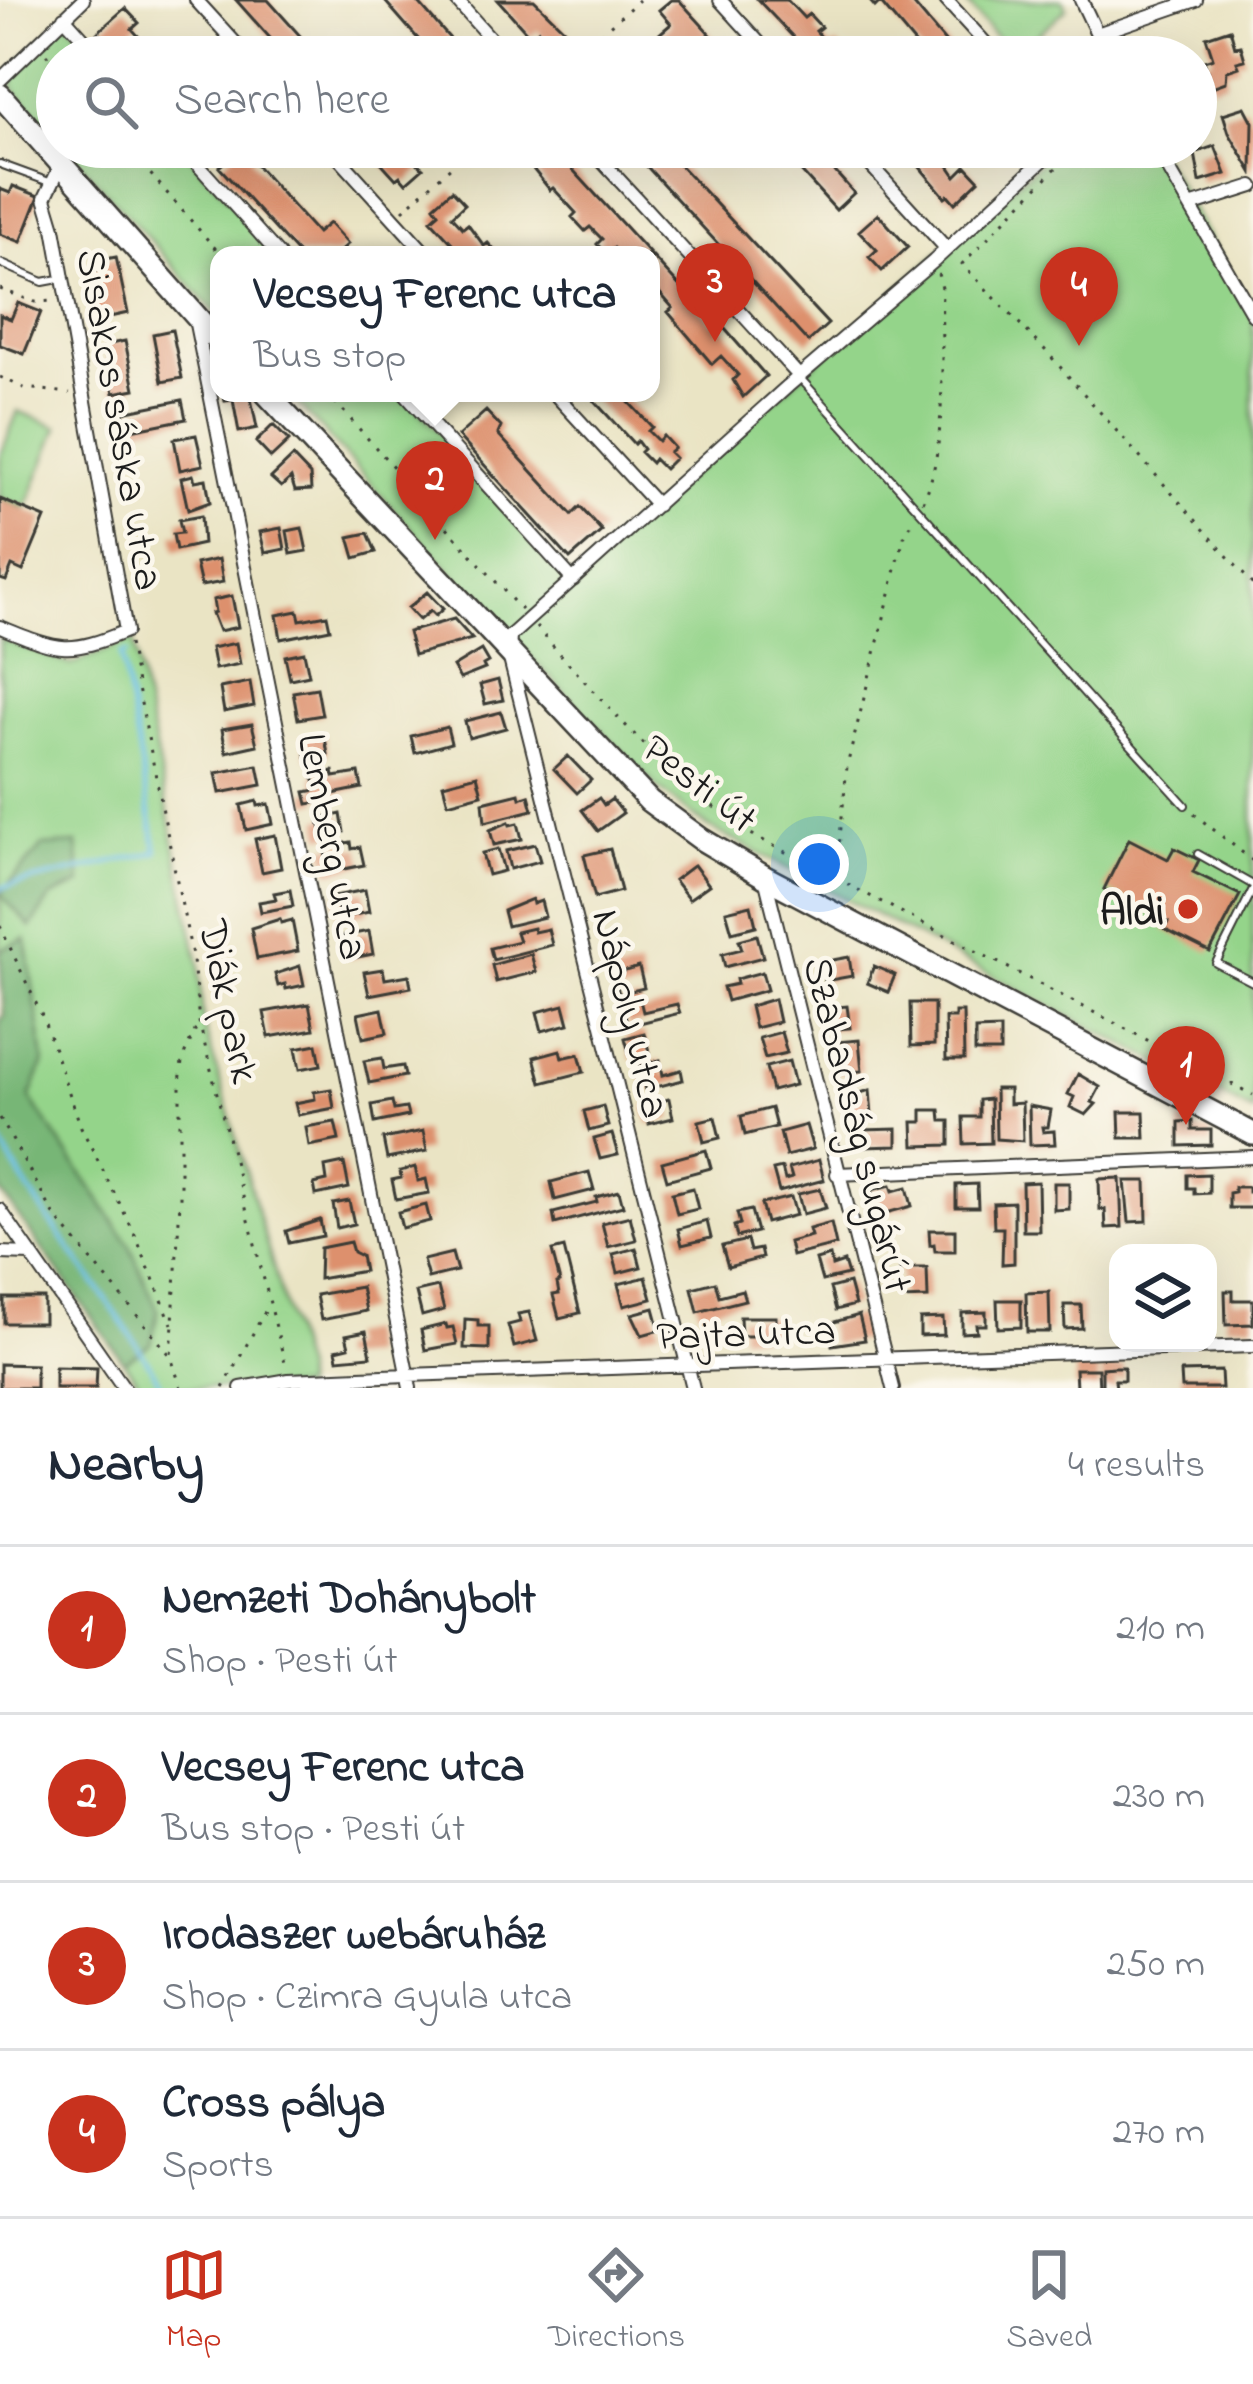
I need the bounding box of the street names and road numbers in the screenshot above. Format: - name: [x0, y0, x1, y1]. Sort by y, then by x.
- street label: Sisakos sáska utca: [58, 244, 178, 595]
- street label: Pesti út: [627, 721, 769, 850]
- street label: Lemberg utca: [279, 728, 382, 965]
- street label: Nápoly utca: [573, 903, 684, 1125]
- street label: Diák park: [179, 914, 274, 1090]
- street label: Szabadság sugárút: [784, 951, 927, 1299]
- street label: Pajta utca: [655, 1302, 837, 1369]

